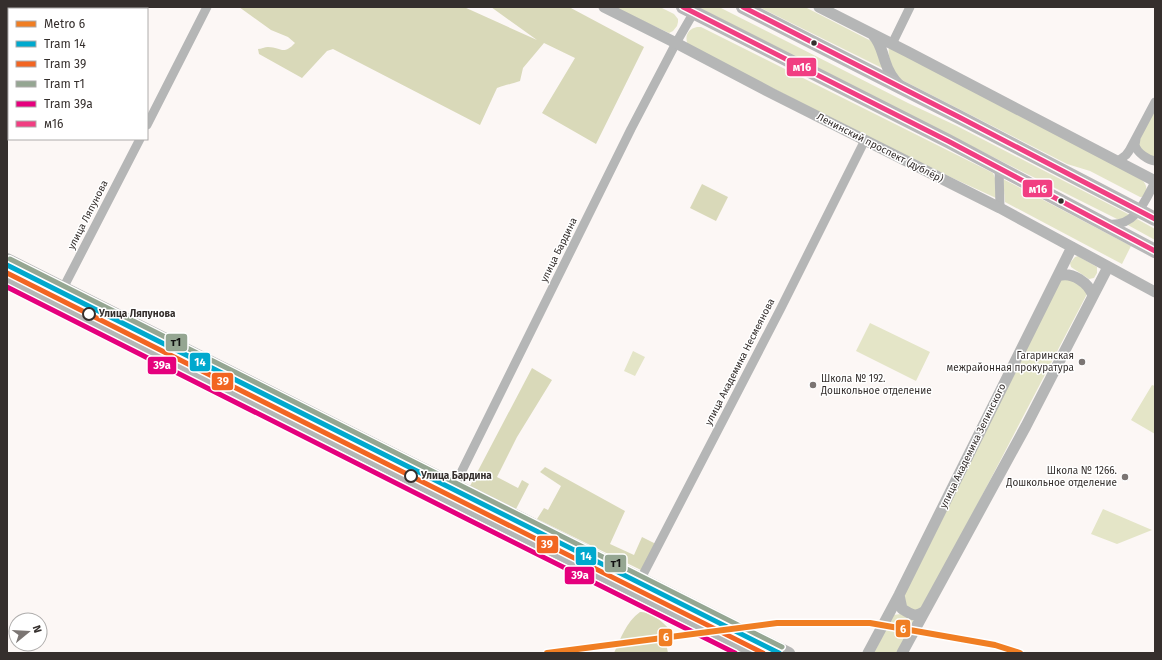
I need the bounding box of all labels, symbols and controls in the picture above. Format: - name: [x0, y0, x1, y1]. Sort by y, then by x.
- legend: [8, 8, 148, 140]
- text: Metro 6: [44, 17, 85, 31]
- text: Tram 14: [44, 37, 86, 51]
- unlabelled marker: [809, 38, 819, 48]
- text: Tram 39: [44, 57, 86, 71]
- line badge: м16: [786, 57, 817, 77]
- text: м16: [793, 61, 811, 74]
- text: Tram т1: [44, 77, 85, 91]
- text: Tram 39а: [44, 97, 93, 111]
- street label: Ленинский проспект (дублёр): [815, 110, 946, 185]
- text: м16: [44, 117, 63, 131]
- street label: улица Ляпунова: [65, 178, 111, 252]
- line badge: м16: [1022, 179, 1053, 198]
- text: м16: [1029, 183, 1047, 196]
- unlabelled marker: [1056, 196, 1066, 206]
- street label: улица Бардина: [538, 216, 580, 284]
- street label: улица Академика Несмеянова: [703, 296, 777, 428]
- marker: Улица Ляпунова: [82, 307, 96, 321]
- place label: Улица Ляпунова: [98, 308, 176, 320]
- line badge: т1: [165, 333, 188, 352]
- text: т1: [171, 336, 181, 349]
- place label: Гагаринская межрайонная прокуратура: [947, 350, 1074, 374]
- line badge: 14: [189, 352, 211, 372]
- line badge: 39а: [147, 356, 177, 375]
- text: 14: [194, 356, 206, 369]
- marker: Гагаринская межрайонная прокуратура: [1077, 357, 1087, 367]
- text: 39а: [152, 359, 171, 372]
- line badge: 39: [211, 372, 234, 391]
- place label: Школа № 192. Дошкольное отделение: [820, 373, 932, 397]
- text: 39: [216, 375, 229, 388]
- marker: Школа № 192. Дошкольное отделение: [808, 380, 818, 390]
- street label: улица Академика Зелинского: [937, 381, 1009, 510]
- place label: Школа № 1266. Дошкольное отделение: [1005, 465, 1117, 489]
- marker: Улица Бардина: [404, 469, 418, 483]
- place label: Улица Бардина: [420, 470, 492, 482]
- marker: Школа № 1266. Дошкольное отделение: [1120, 472, 1130, 482]
- line badge: 39: [536, 535, 559, 554]
- text: 39: [540, 538, 553, 551]
- line badge: 14: [575, 546, 597, 566]
- text: 14: [580, 550, 592, 563]
- line badge: т1: [604, 554, 627, 573]
- text: т1: [611, 557, 621, 570]
- line badge: 39а: [564, 566, 595, 585]
- text: 39а: [570, 569, 589, 582]
- north arrow: [8, 612, 48, 652]
- line badge: 6: [895, 619, 911, 638]
- text: 6: [900, 623, 906, 636]
- text: N: [30, 624, 44, 635]
- line badge: 6: [658, 628, 673, 647]
- text: 6: [663, 631, 669, 644]

